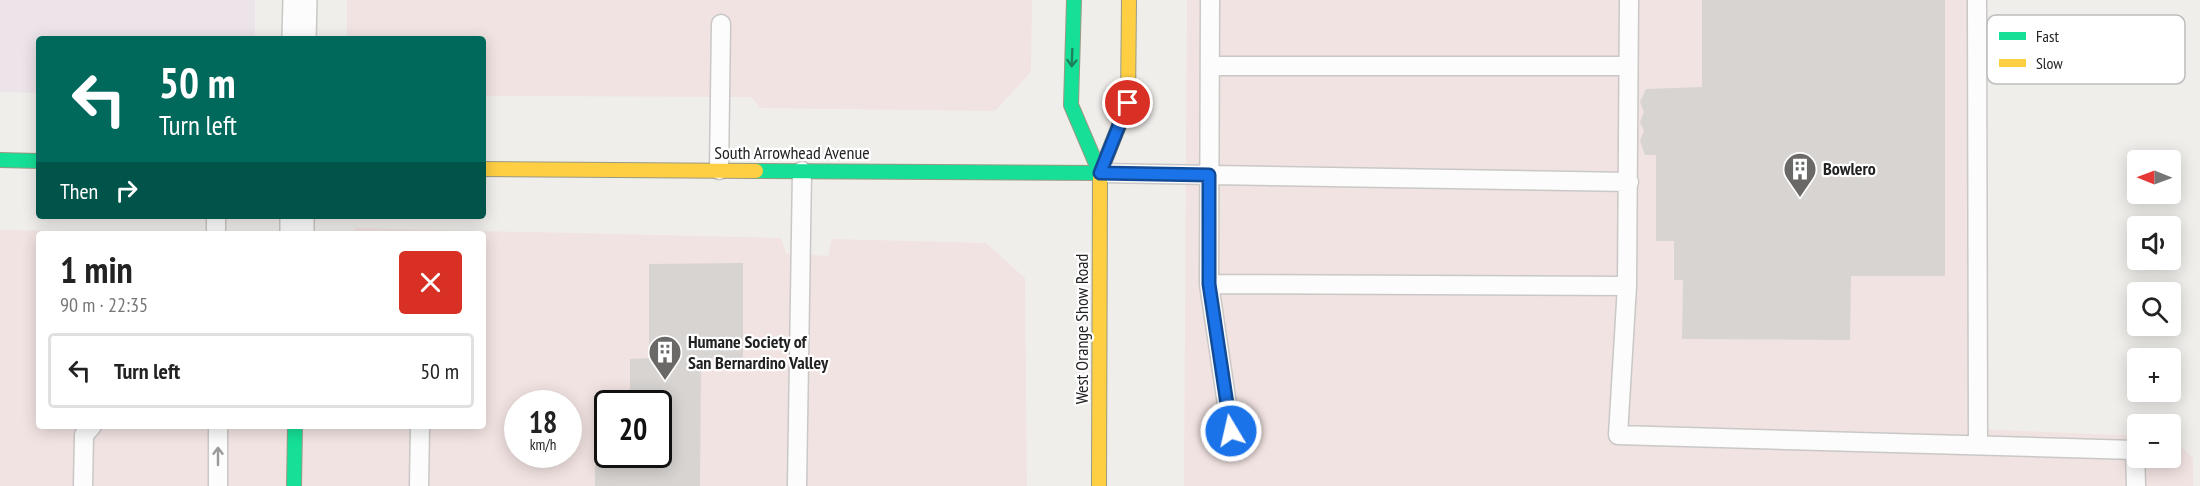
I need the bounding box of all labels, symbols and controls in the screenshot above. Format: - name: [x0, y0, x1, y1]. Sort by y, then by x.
- legend: [1987, 15, 2185, 84]
- text: Fast: [2036, 26, 2059, 46]
- one-way arrow: [1067, 48, 1078, 68]
- text: Slow: [2036, 53, 2063, 73]
- text: 50 m: [159, 55, 236, 110]
- icon: left: [60, 60, 138, 138]
- pin: [1102, 77, 1153, 128]
- icon: arrive: [1111, 86, 1144, 119]
- text: Turn left: [159, 108, 237, 142]
- street label: South Arrowhead Avenue: [714, 141, 870, 164]
- north arrow: [2127, 150, 2181, 204]
- map controls: [2127, 150, 2181, 468]
- building icon: Bowlero: [1782, 151, 1818, 198]
- place label: Bowlero: [1823, 157, 1876, 180]
- icon: right: [110, 174, 143, 207]
- text: Then: [60, 177, 98, 205]
- button: sound: [2127, 216, 2181, 270]
- text: 1 min: [60, 246, 133, 293]
- button: close: [399, 251, 462, 314]
- street label: West Orange Show Road: [1070, 254, 1093, 404]
- button: search: [2127, 282, 2181, 336]
- text: 90 m · 22:35: [60, 292, 148, 318]
- place label: Humane Society of San Bernardino Valley: [688, 330, 829, 374]
- building icon: Humane Society of San Bernardino Valley: [647, 334, 683, 381]
- button: +: [2127, 348, 2181, 402]
- icon: left: [63, 354, 96, 387]
- text: Turn left: [114, 357, 180, 385]
- text: 50 m: [420, 357, 459, 385]
- speed limit sign: 20: [594, 390, 672, 468]
- position arrow: [1199, 399, 1263, 463]
- text: 18: [529, 402, 557, 441]
- button: −: [2127, 414, 2181, 468]
- text: km/h: [530, 435, 556, 454]
- one-way arrow: [212, 447, 224, 466]

